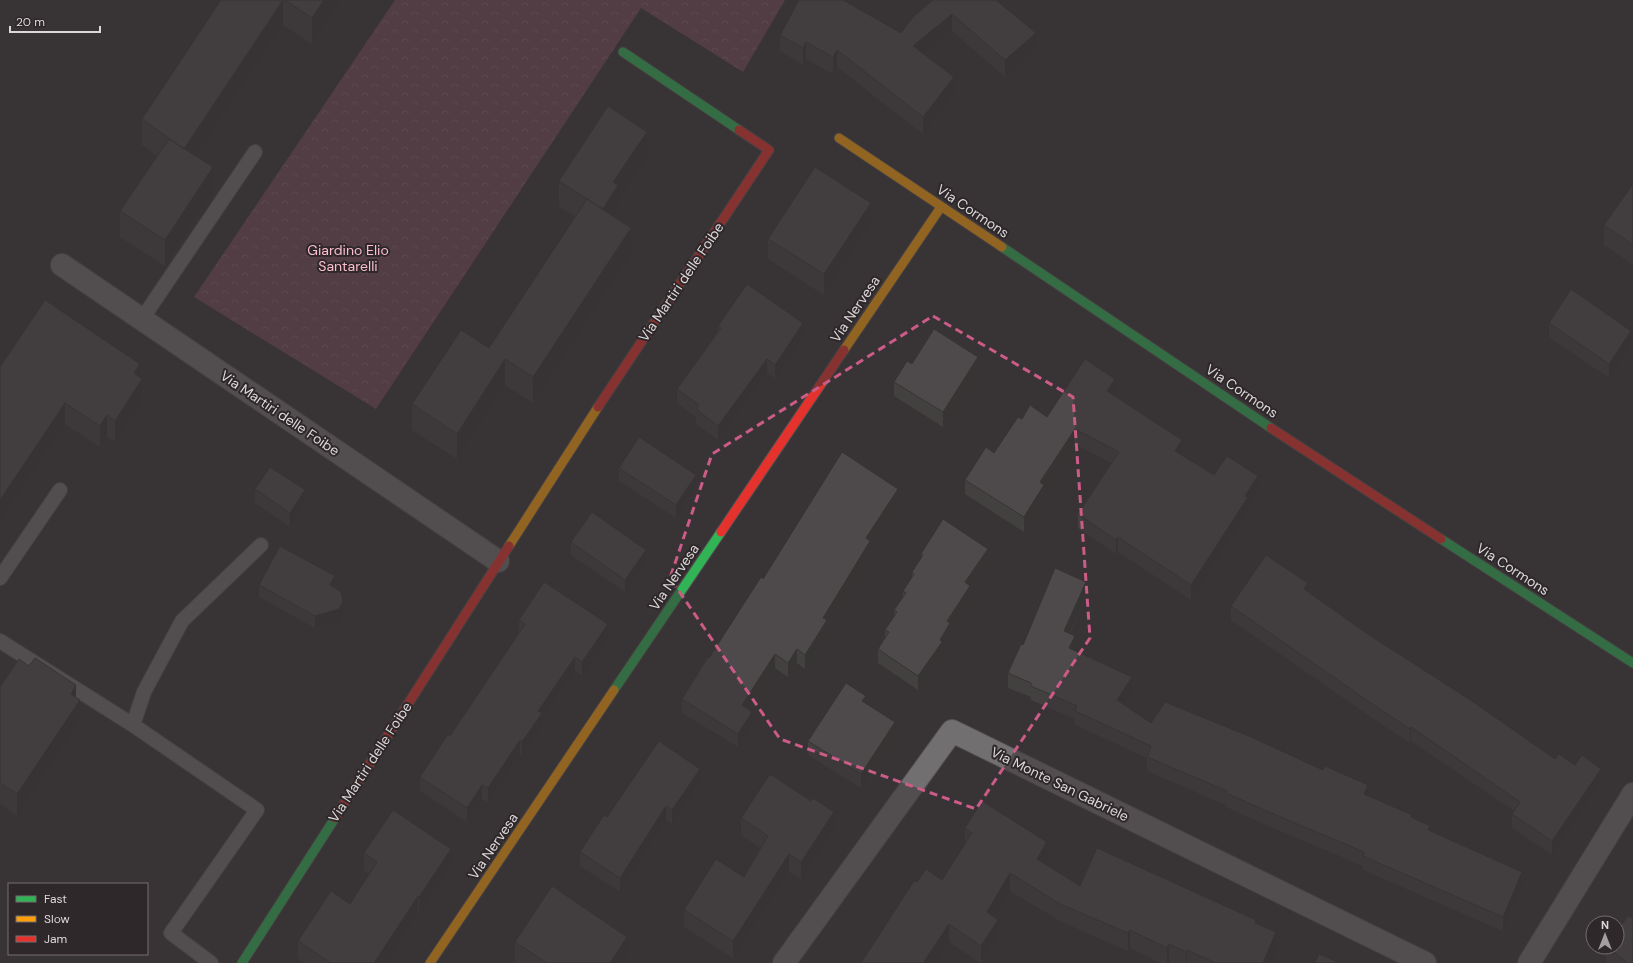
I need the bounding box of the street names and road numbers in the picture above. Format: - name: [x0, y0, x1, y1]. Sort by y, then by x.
- street label: Via Cormons: [933, 180, 1013, 242]
- street label: Via Martiri delle Foibe: [634, 219, 728, 345]
- street label: Via Nervesa: [826, 272, 884, 346]
- street label: Via Cormons: [1202, 360, 1282, 422]
- street label: Via Martiri delle Foibe: [217, 366, 343, 460]
- street label: Via Cormons: [1473, 539, 1553, 599]
- street label: Via Nervesa: [645, 540, 703, 614]
- street label: Via Martiri delle Foibe: [324, 698, 416, 826]
- street label: Via Monte San Gabriele: [988, 743, 1132, 825]
- street label: Via Nervesa: [464, 809, 522, 883]

